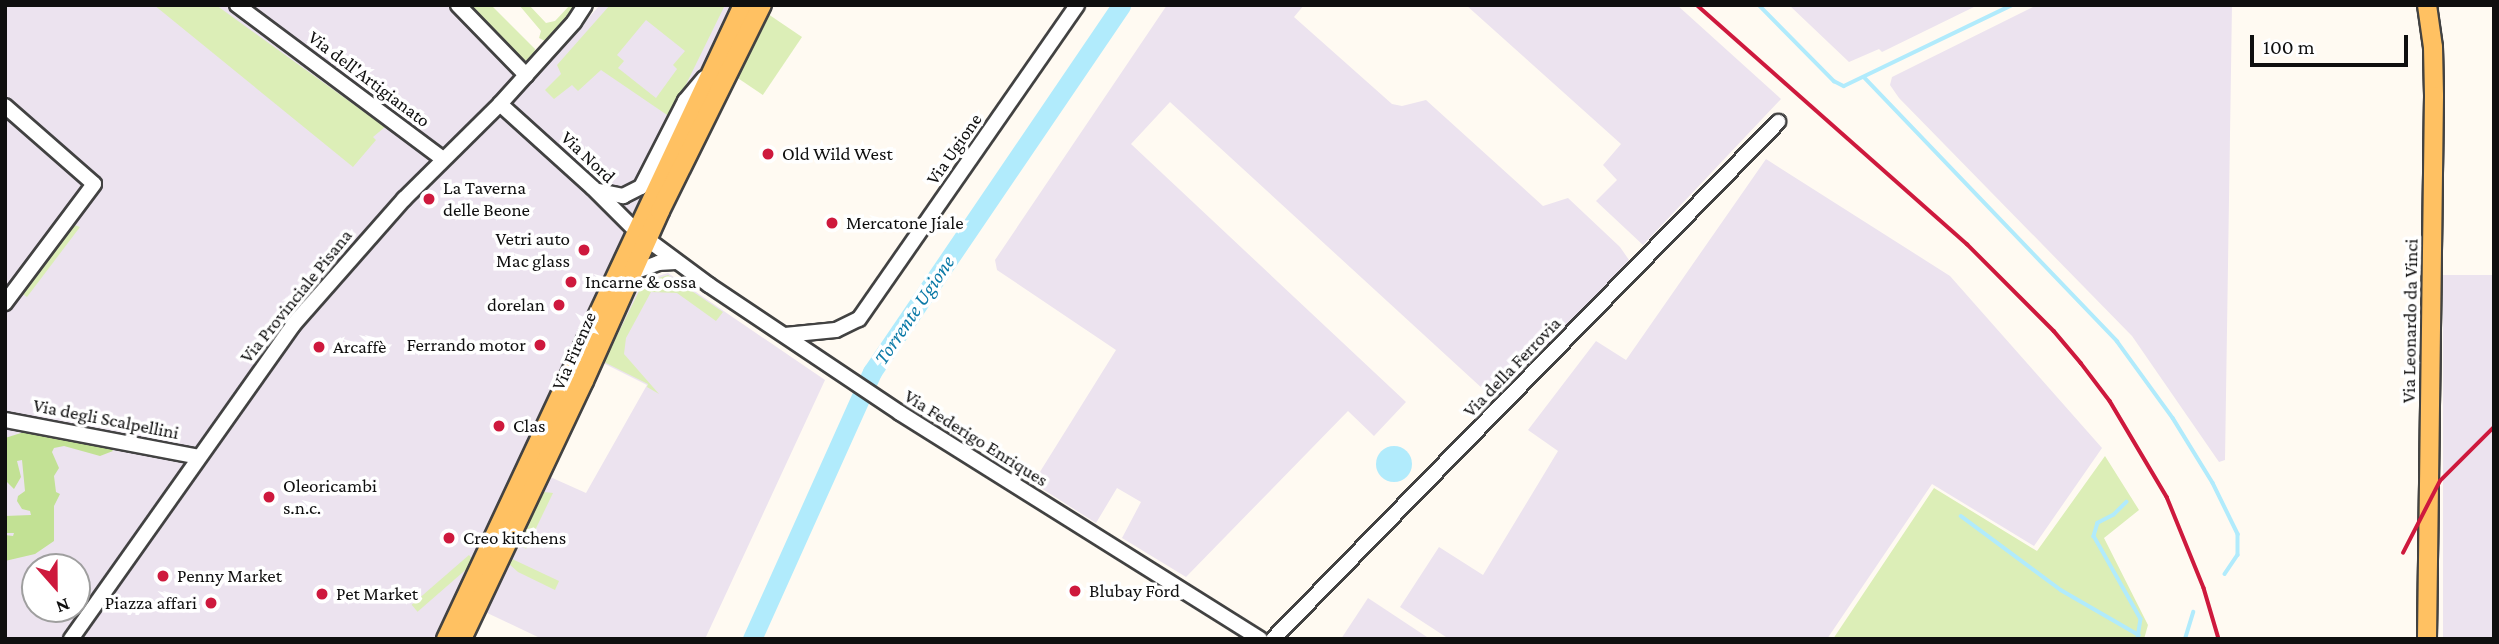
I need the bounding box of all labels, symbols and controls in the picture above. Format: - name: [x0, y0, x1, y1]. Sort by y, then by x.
- scale bar: [2254, 21, 2412, 65]
- street label: Via dell'Artigianato: [304, 26, 434, 132]
- text: 100 m: [2263, 35, 2315, 59]
- street label: Via Ugione: [921, 109, 987, 189]
- street label: Via Nord: [556, 126, 620, 188]
- place label: Old Wild West: [782, 143, 893, 165]
- marker: Old Wild West: [760, 146, 776, 162]
- place label: La Taverna delle Beone: [443, 177, 530, 221]
- marker: La Taverna delle Beone: [421, 191, 437, 207]
- place label: Mercatone Jiale: [846, 212, 964, 234]
- marker: Mercatone Jiale: [824, 215, 840, 231]
- street label: Via Provinciale Pisana: [235, 225, 357, 367]
- place label: Vetri auto Mac glass: [496, 228, 570, 272]
- street label: Via Leonardo da Vinci: [2397, 239, 2423, 403]
- marker: Vetri auto Mac glass: [576, 242, 592, 258]
- water label: Torrente Ugione: [868, 251, 960, 369]
- place label: Incarne & ossa: [585, 271, 696, 293]
- marker: Incarne & ossa: [563, 274, 579, 290]
- place label: dorelan: [487, 294, 545, 316]
- marker: dorelan: [551, 297, 567, 313]
- street label: Via Firenze: [547, 308, 601, 394]
- street label: Via della Ferrovia: [1458, 312, 1566, 422]
- place label: Ferrando motor: [407, 334, 526, 356]
- place label: Arcaffè: [333, 336, 386, 358]
- marker: Ferrando motor: [532, 337, 548, 353]
- marker: Arcaffè: [311, 339, 327, 355]
- street label: Via Federigo Enriques: [900, 385, 1052, 491]
- street label: Via degli Scalpellini: [31, 394, 181, 444]
- place label: Clas: [513, 415, 545, 437]
- marker: Clas: [491, 418, 507, 434]
- place label: Oleoricambi s.n.c.: [283, 475, 377, 519]
- marker: Oleoricambi s.n.c.: [261, 489, 277, 505]
- place label: Creo kitchens: [463, 527, 566, 549]
- marker: Creo kitchens: [441, 530, 457, 546]
- north arrow: [21, 553, 91, 623]
- place label: Penny Market: [177, 565, 282, 587]
- marker: Penny Market: [155, 568, 171, 584]
- place label: Blubay Ford: [1089, 580, 1180, 602]
- place label: Pet Market: [336, 583, 418, 605]
- marker: Blubay Ford: [1067, 583, 1083, 599]
- marker: Pet Market: [314, 586, 330, 602]
- place label: Piazza affari: [105, 592, 197, 614]
- text: N: [53, 594, 73, 618]
- marker: Piazza affari: [203, 595, 219, 611]

